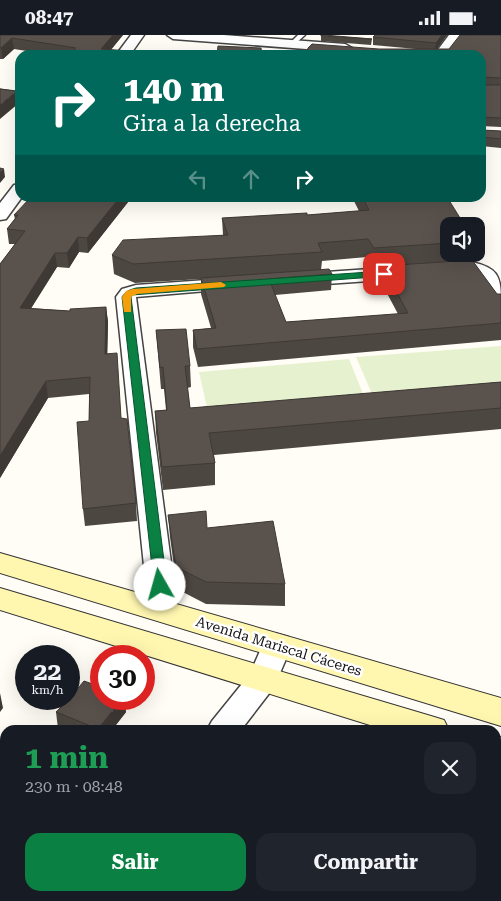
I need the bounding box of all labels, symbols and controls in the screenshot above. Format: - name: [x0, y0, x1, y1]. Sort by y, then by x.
- text: 08:47: [25, 6, 74, 29]
- text: 140 m: [123, 69, 224, 110]
- icon: right: [40, 70, 105, 135]
- text: Gira a la derecha: [123, 111, 301, 136]
- icon: left: [184, 165, 212, 193]
- icon: ahead: [237, 165, 265, 193]
- icon: right: [290, 165, 318, 193]
- map controls: [440, 217, 485, 262]
- button: sound: [440, 217, 485, 262]
- pin: [363, 253, 405, 295]
- icon: arrive: [370, 260, 398, 288]
- position arrow: [133, 558, 185, 610]
- street label: Avenida Mariscal Cáceres: [194, 613, 364, 679]
- speed limit sign: 30: [90, 645, 155, 710]
- text: 22: [33, 657, 62, 686]
- text: km/h: [31, 683, 64, 697]
- text: 1 min: [25, 740, 108, 775]
- button: close: [424, 742, 476, 794]
- text: 230 m · 08:48: [25, 777, 123, 796]
- button: Salir: [25, 833, 246, 891]
- button: Compartir: [256, 833, 476, 891]

